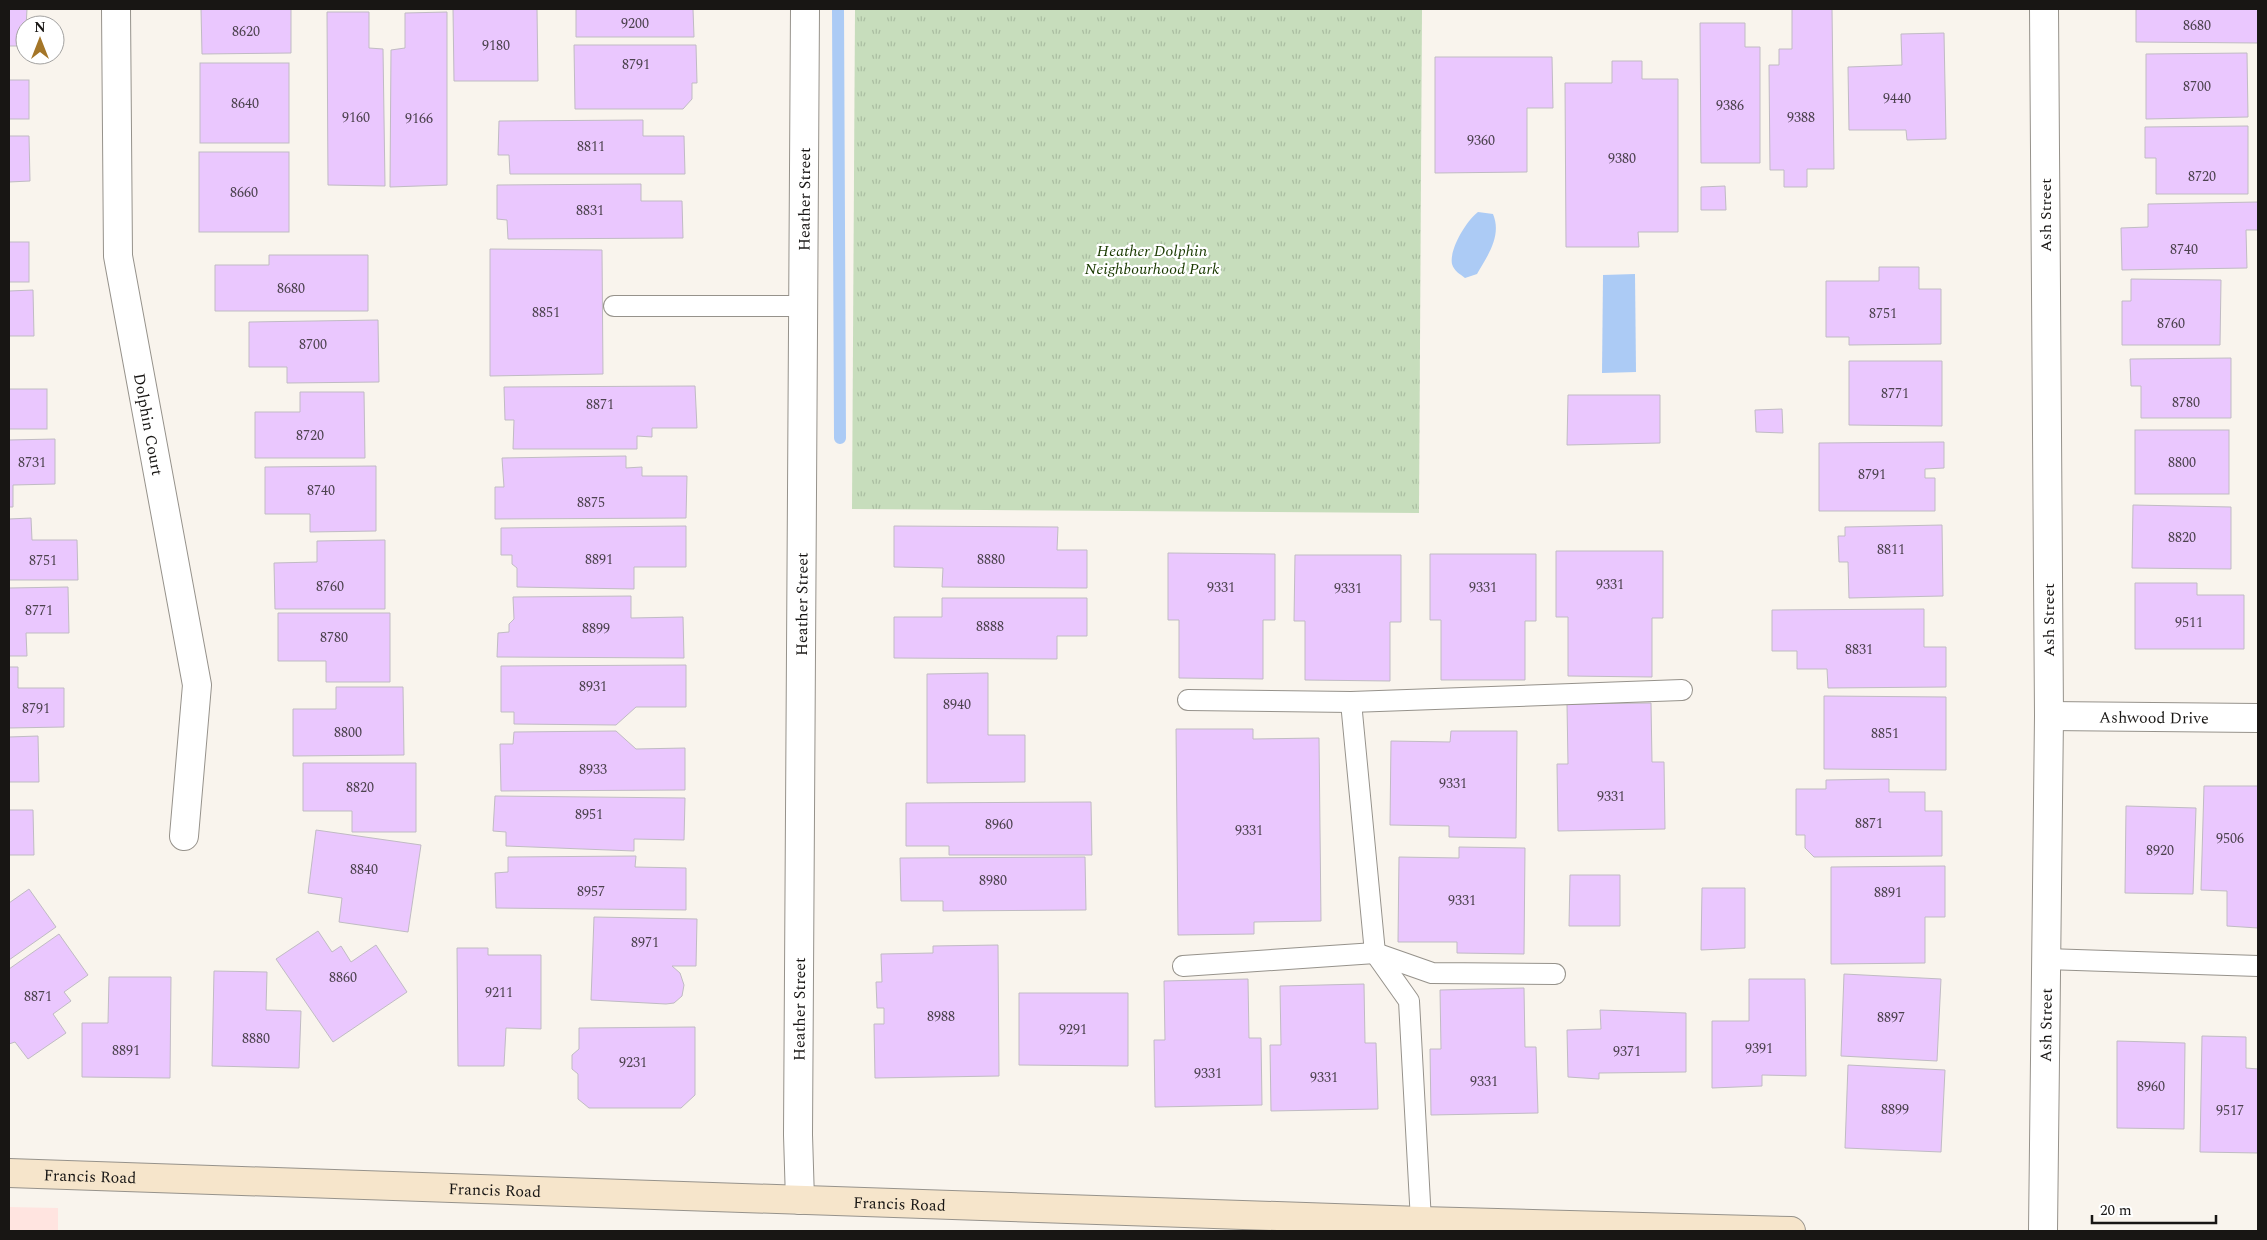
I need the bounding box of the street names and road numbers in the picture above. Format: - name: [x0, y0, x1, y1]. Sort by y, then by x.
- street label: Heather Street: [792, 147, 817, 251]
- street label: Ash Street: [2034, 178, 2058, 252]
- street label: Dolphin Court: [127, 371, 169, 478]
- street label: Heather Street: [790, 552, 815, 656]
- street label: Ash Street: [2037, 583, 2061, 657]
- street label: Ashwood Drive: [2099, 705, 2209, 731]
- street label: Heather Street: [787, 957, 812, 1061]
- street label: Ash Street: [2034, 988, 2059, 1062]
- street label: Francis Road: [43, 1163, 137, 1190]
- street label: Francis Road: [448, 1177, 541, 1204]
- street label: Francis Road: [853, 1191, 946, 1218]

